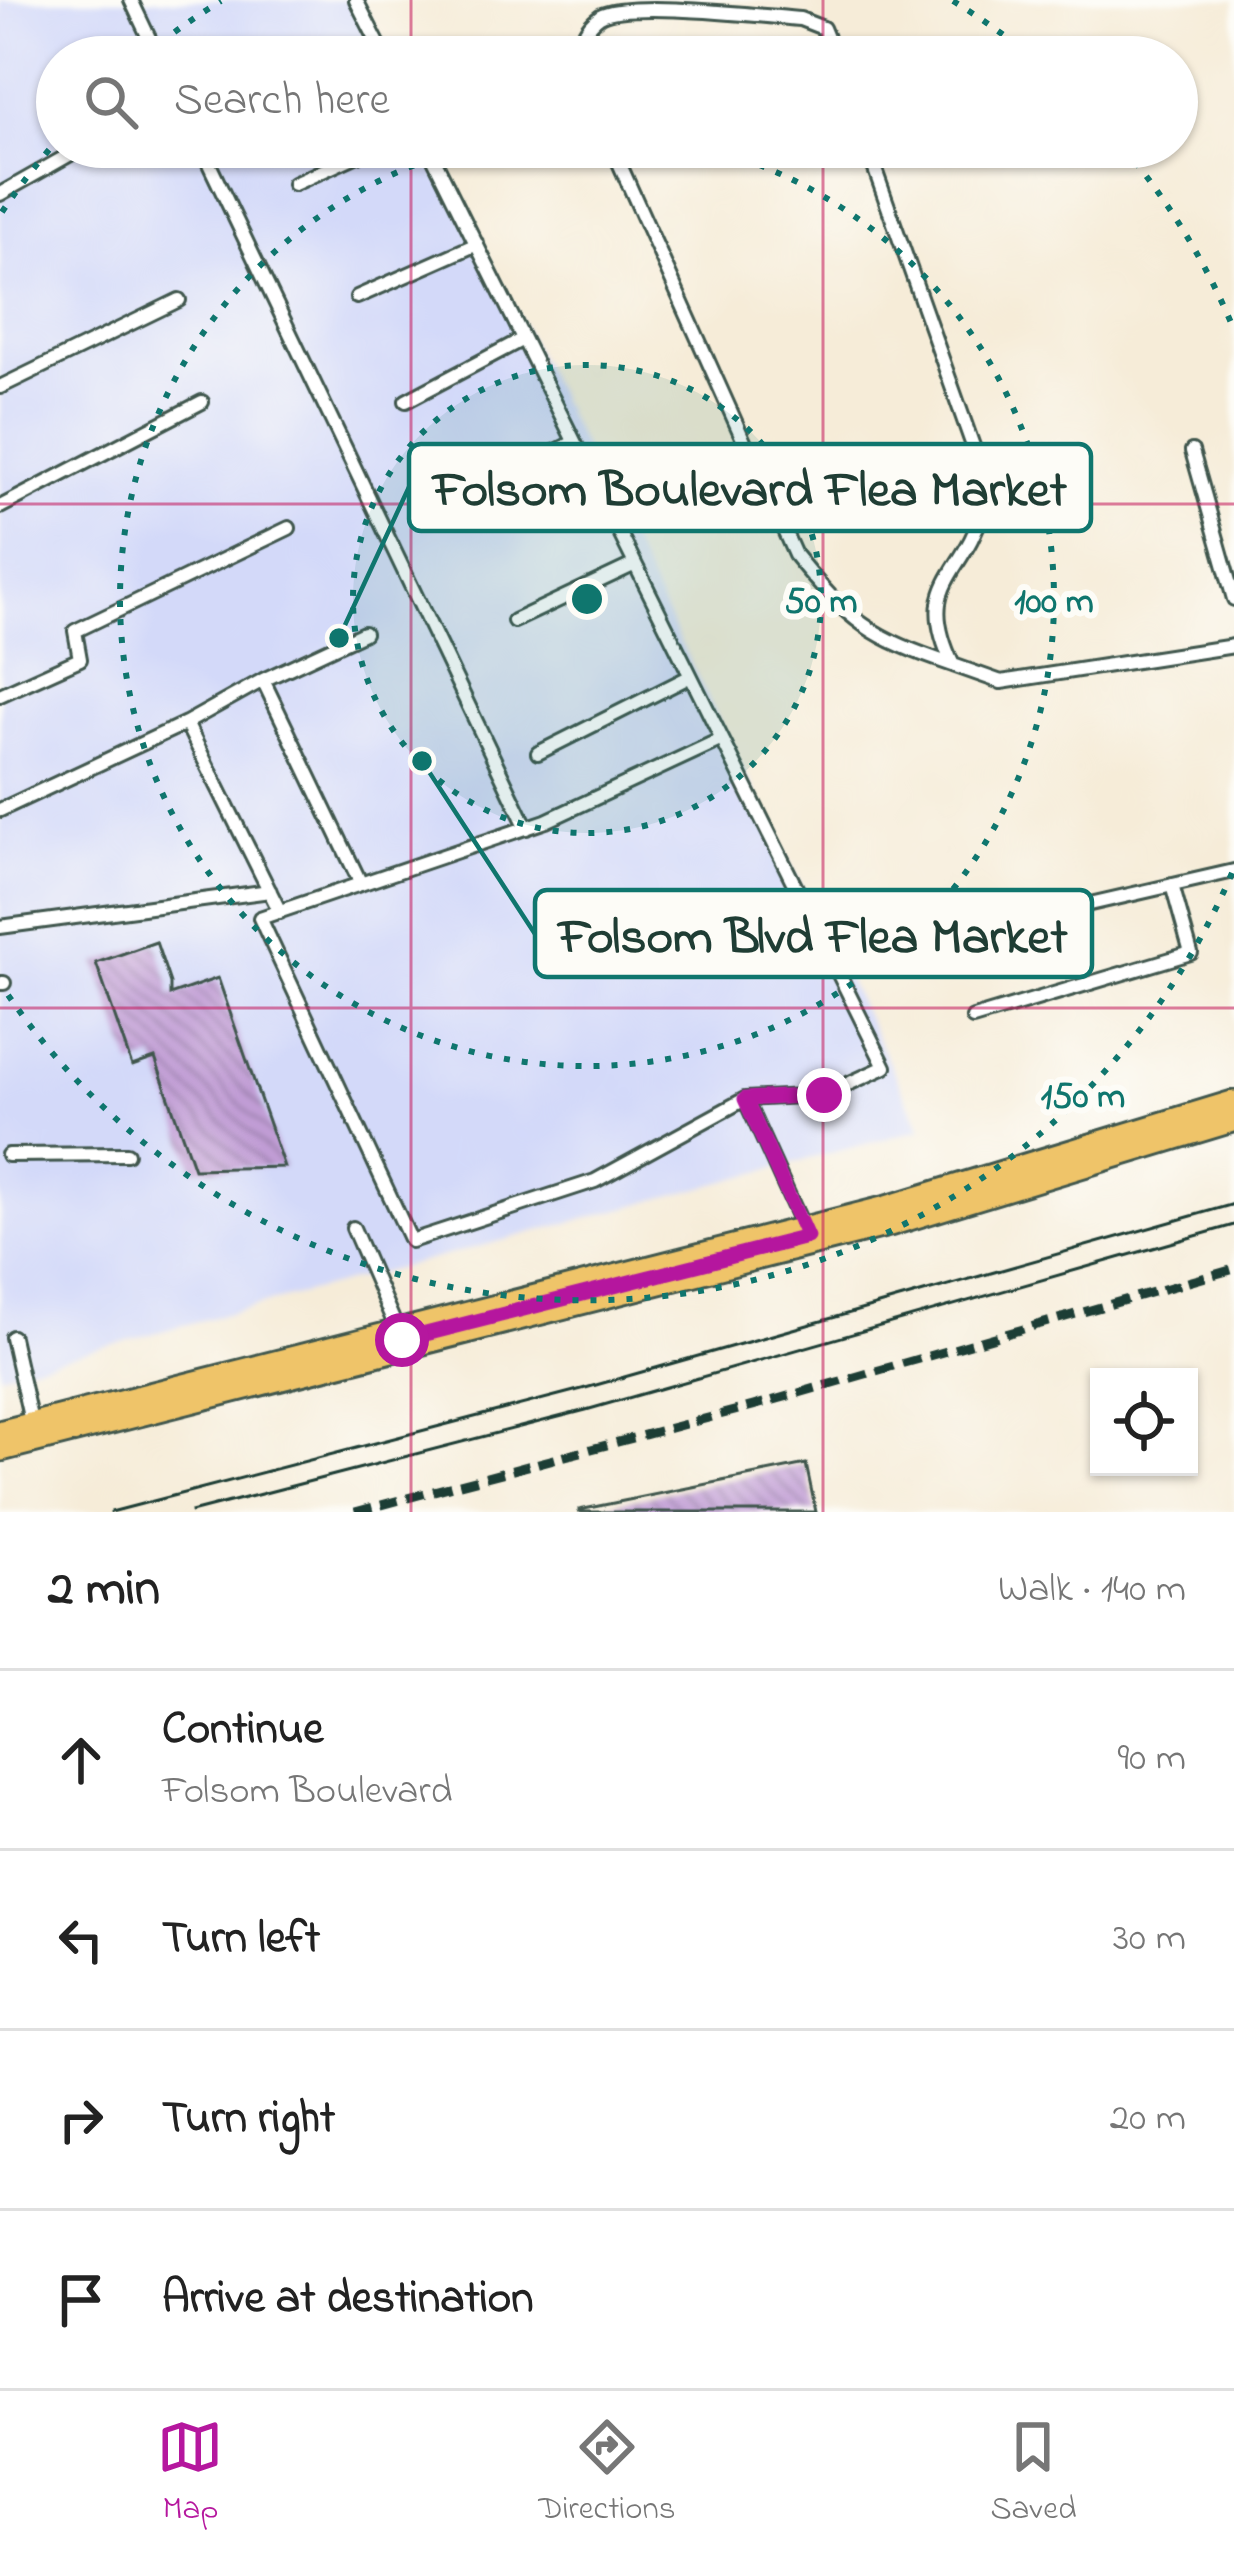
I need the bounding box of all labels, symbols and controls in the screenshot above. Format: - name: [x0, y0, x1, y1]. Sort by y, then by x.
- search box: [36, 36, 1198, 168]
- icon: search: [78, 69, 144, 135]
- text: Search here: [174, 69, 390, 135]
- callout: Folsom Boulevard Flea Market: [409, 444, 1091, 531]
- text: Folsom Boulevard Flea Market: [431, 455, 1068, 530]
- text: 50 m: [784, 577, 858, 630]
- text: 100 m: [1014, 577, 1094, 630]
- centre of rings: [566, 578, 608, 620]
- callout: Folsom Blvd Flea Market: [535, 890, 1092, 977]
- text: Folsom Blvd Flea Market: [556, 902, 1068, 977]
- route end: [797, 1068, 851, 1122]
- text: 150 m: [1041, 1072, 1125, 1125]
- route start: [375, 1313, 429, 1367]
- map controls: [1090, 1368, 1198, 1476]
- button: locate: [1090, 1368, 1198, 1476]
- text: 2 min: [48, 1553, 160, 1628]
- text: Walk · 140 m: [998, 1562, 1186, 1619]
- text: Continue: [162, 1698, 323, 1764]
- icon: ahead: [48, 1727, 114, 1793]
- text: 90 m: [1117, 1731, 1186, 1788]
- text: Folsom Boulevard: [162, 1764, 452, 1821]
- icon: left: [48, 1907, 114, 1973]
- text: Turn left: [162, 1907, 320, 1973]
- text: 30 m: [1113, 1911, 1186, 1968]
- icon: right: [48, 2087, 114, 2153]
- text: Turn right: [162, 2087, 335, 2153]
- text: 20 m: [1110, 2091, 1186, 2148]
- icon: arrive: [48, 2267, 114, 2333]
- text: Arrive at destination: [162, 2267, 533, 2333]
- tab: Map: [157, 2414, 223, 2534]
- tab: Directions: [538, 2414, 676, 2534]
- tab: Saved: [990, 2414, 1077, 2534]

